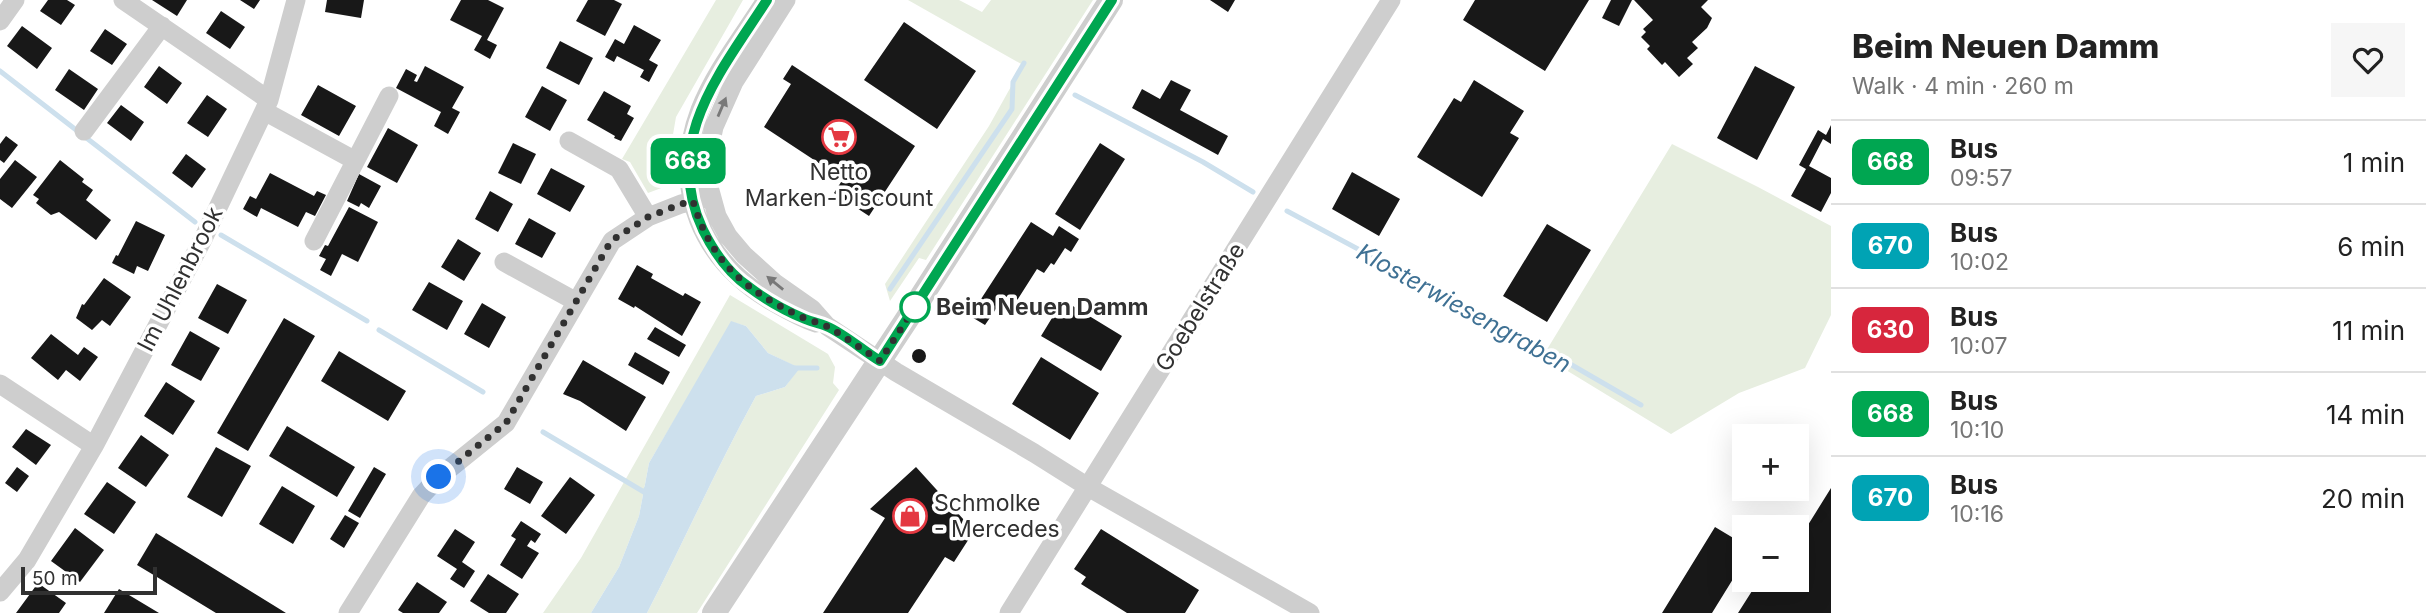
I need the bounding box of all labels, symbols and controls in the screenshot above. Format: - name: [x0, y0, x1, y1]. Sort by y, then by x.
- button: heart: [2331, 23, 2405, 97]
- text: Beim Neuen Damm: [1852, 26, 2159, 66]
- text: Walk · 4 min · 260 m: [1852, 72, 2074, 100]
- one-way arrow: [717, 96, 728, 117]
- supermarket icon: Netto Marken-Discount: [820, 118, 858, 156]
- text: Bus: [1950, 133, 1998, 164]
- line badge: 668: [648, 138, 728, 184]
- text: 668: [665, 146, 711, 175]
- text: 668: [1867, 147, 1914, 176]
- text: 1 min: [2343, 147, 2405, 178]
- place label: Netto Marken-Discount: [745, 158, 934, 212]
- text: 09:57: [1950, 164, 2012, 192]
- street label: Im Uhlenbrook: [132, 202, 229, 356]
- text: Bus: [1950, 217, 1998, 248]
- text: 670: [1868, 231, 1913, 260]
- text: 6 min: [2337, 231, 2405, 262]
- water label: Klosterwiesengraben: [1352, 237, 1576, 379]
- street label: Goebelstraße: [1149, 238, 1251, 376]
- text: 10:02: [1950, 248, 2009, 276]
- one-way arrow: [766, 276, 784, 290]
- marker: Beim Neuen Damm: [900, 292, 930, 322]
- place label: Beim Neuen Damm: [936, 293, 1149, 321]
- text: Bus: [1950, 301, 1998, 332]
- text: 630: [1867, 315, 1914, 344]
- text: 11 min: [2332, 315, 2405, 346]
- text: 10:07: [1950, 332, 2008, 360]
- text: Bus: [1950, 385, 1998, 416]
- text: 668: [1867, 399, 1914, 428]
- text: 14 min: [2326, 399, 2405, 430]
- text: 10:10: [1950, 416, 2004, 444]
- map controls: [1732, 424, 1809, 592]
- button: +: [1732, 424, 1809, 501]
- your location: [421, 459, 456, 494]
- text: Bus: [1950, 469, 1998, 500]
- text: 670: [1868, 483, 1913, 512]
- text: 20 min: [2321, 483, 2405, 514]
- place label: Schmolke - Mercedes: [934, 489, 1060, 543]
- shop icon: Schmolke - Mercedes: [891, 497, 929, 535]
- text: 10:16: [1950, 500, 2004, 528]
- button: −: [1732, 515, 1809, 592]
- scale bar: [21, 564, 158, 596]
- text: 50 m: [32, 567, 78, 590]

